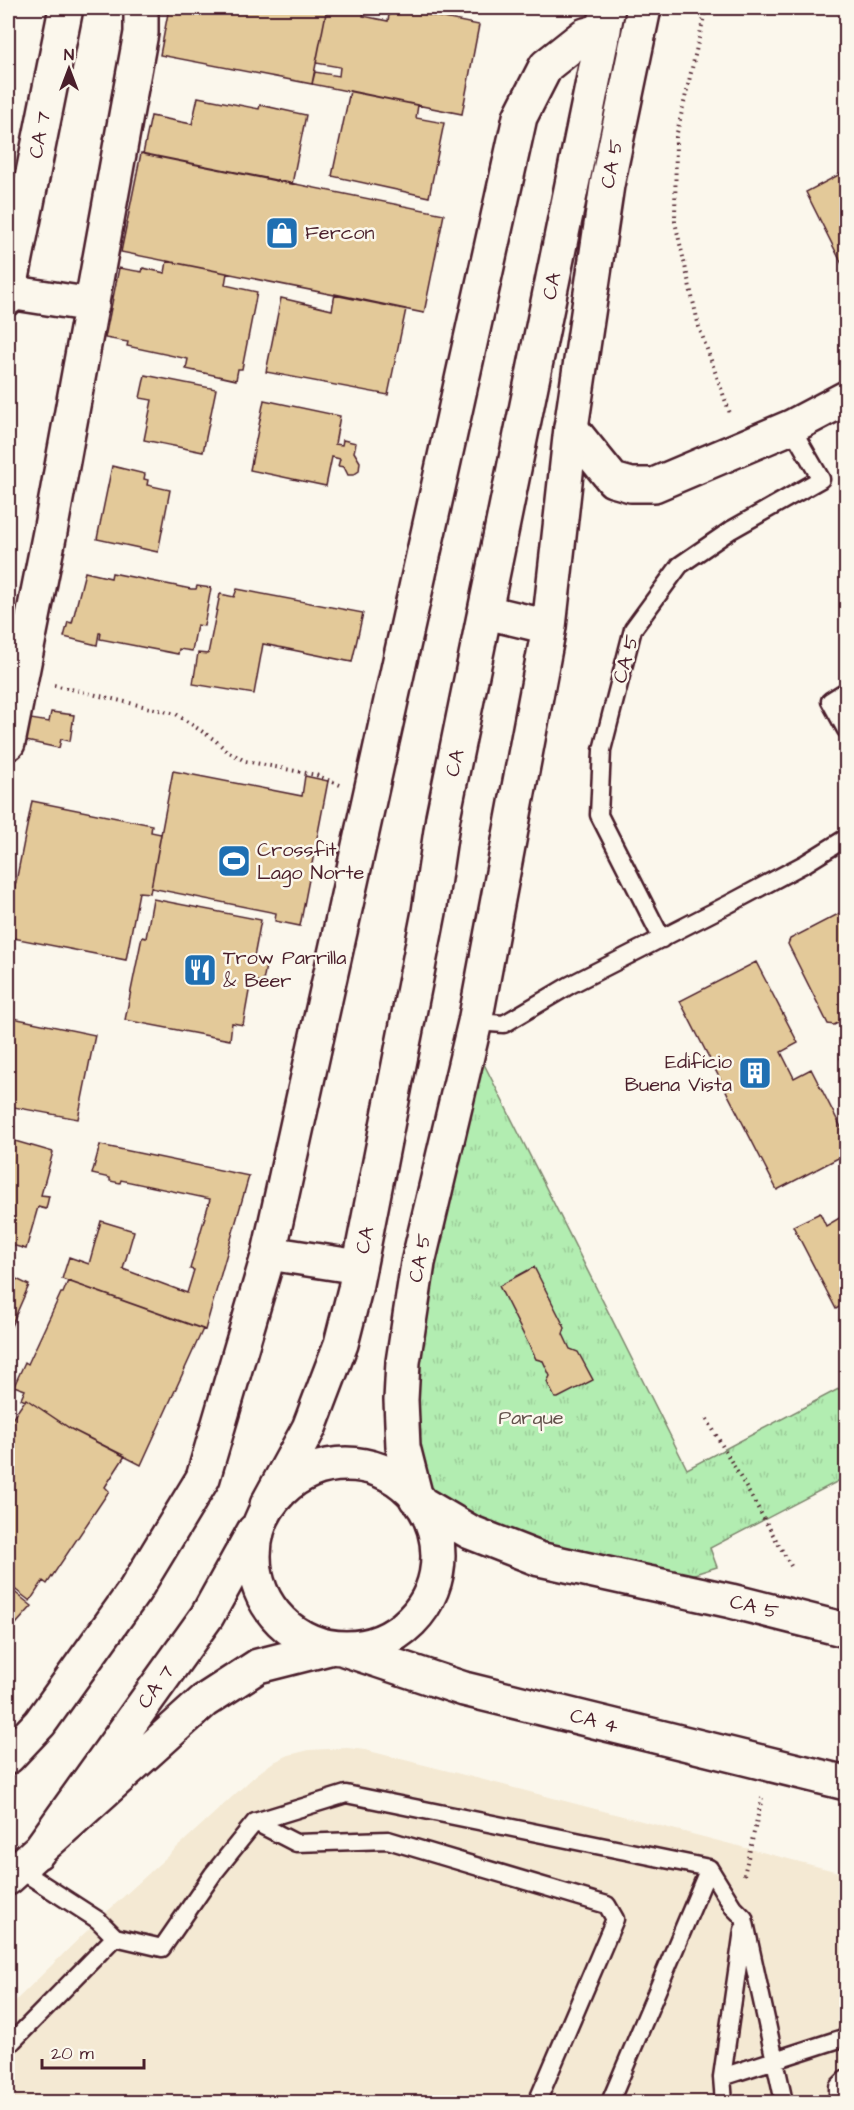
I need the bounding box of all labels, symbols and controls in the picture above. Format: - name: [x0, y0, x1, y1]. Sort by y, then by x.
- north arrow: [39, 39, 99, 99]
- text: N: [64, 44, 74, 66]
- street label: CA 7: [22, 109, 58, 161]
- street label: CA 5: [594, 137, 630, 191]
- shop icon: Fercon: [264, 215, 300, 251]
- place label: Fercon: [305, 219, 375, 247]
- street label: CA: [536, 270, 568, 302]
- street label: CA 5: [606, 632, 646, 686]
- street label: CA: [439, 747, 472, 779]
- place label: Crossfit Lago Norte: [257, 836, 365, 888]
- sports icon: Crossfit Lago Norte: [216, 843, 252, 879]
- place label: Trow Parrilla & Beer: [223, 944, 346, 995]
- restaurant icon: Trow Parrilla & Beer: [182, 952, 218, 988]
- place label: Edifício Buena Vista: [625, 1048, 732, 1099]
- building icon: Edifício Buena Vista: [737, 1055, 773, 1091]
- street label: CA: [349, 1224, 381, 1256]
- street label: CA 5: [402, 1231, 438, 1285]
- park label: Parque: [498, 1404, 564, 1432]
- street label: CA 5: [727, 1587, 781, 1627]
- street label: CA 7: [131, 1660, 181, 1714]
- street label: CA 4: [567, 1702, 621, 1741]
- scale bar: [42, 2032, 144, 2070]
- text: 20 m: [51, 2041, 94, 2066]

